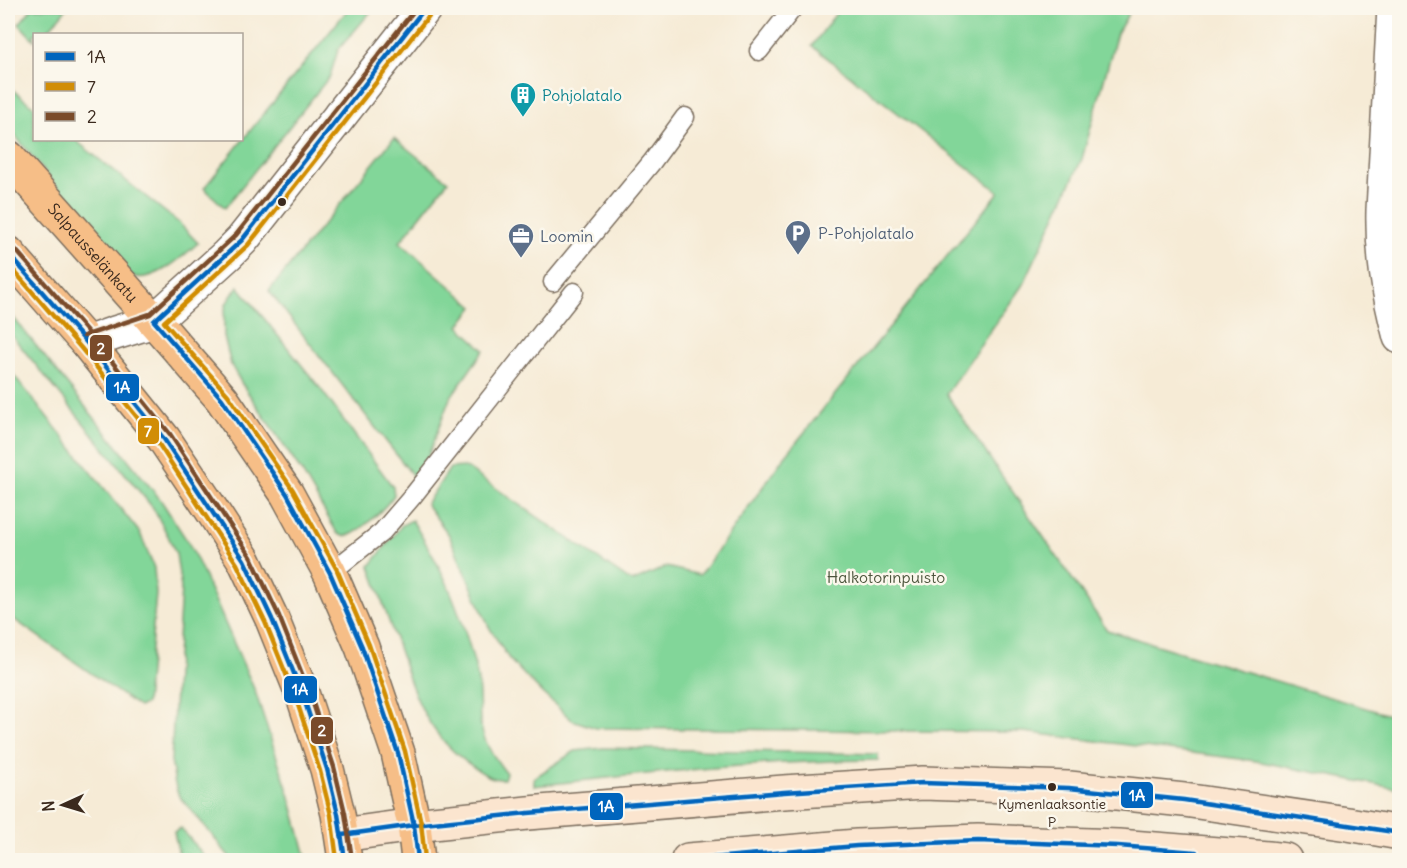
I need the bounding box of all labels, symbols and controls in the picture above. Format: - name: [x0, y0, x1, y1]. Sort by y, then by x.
- legend: [33, 33, 243, 141]
- text: 1A: [87, 45, 106, 68]
- text: 7: [87, 75, 96, 98]
- building icon: Pohjolatalo: [508, 80, 538, 118]
- place label: Pohjolatalo: [542, 85, 622, 105]
- text: 2: [87, 105, 97, 128]
- unlabelled marker: [276, 196, 288, 208]
- street label: Salpausselänkatu: [44, 199, 143, 306]
- parking icon: P-Pohjolatalo: [783, 218, 813, 256]
- office icon: Loomin: [506, 221, 536, 259]
- place label: P-Pohjolatalo: [818, 223, 914, 243]
- place label: Loomin: [540, 226, 593, 246]
- line badge: 2: [89, 334, 113, 362]
- text: 2: [97, 338, 106, 358]
- line badge: 1A: [105, 373, 140, 402]
- text: 1A: [114, 377, 130, 397]
- line badge: 7: [137, 417, 160, 445]
- text: 7: [144, 421, 152, 441]
- park label: Halkotorinpuisto: [827, 567, 945, 587]
- line badge: 1A: [283, 675, 318, 704]
- text: 1A: [292, 679, 308, 699]
- line badge: 2: [310, 716, 334, 745]
- text: 2: [318, 720, 327, 740]
- north arrow: [33, 775, 93, 835]
- marker: Kymenlaaksontie P: [1046, 781, 1058, 793]
- line badge: 1A: [1120, 781, 1154, 809]
- text: 1A: [1129, 785, 1145, 805]
- line badge: 1A: [589, 792, 624, 821]
- place label: Kymenlaaksontie P: [998, 795, 1106, 831]
- text: 1A: [598, 796, 614, 816]
- text: N: [38, 800, 58, 812]

